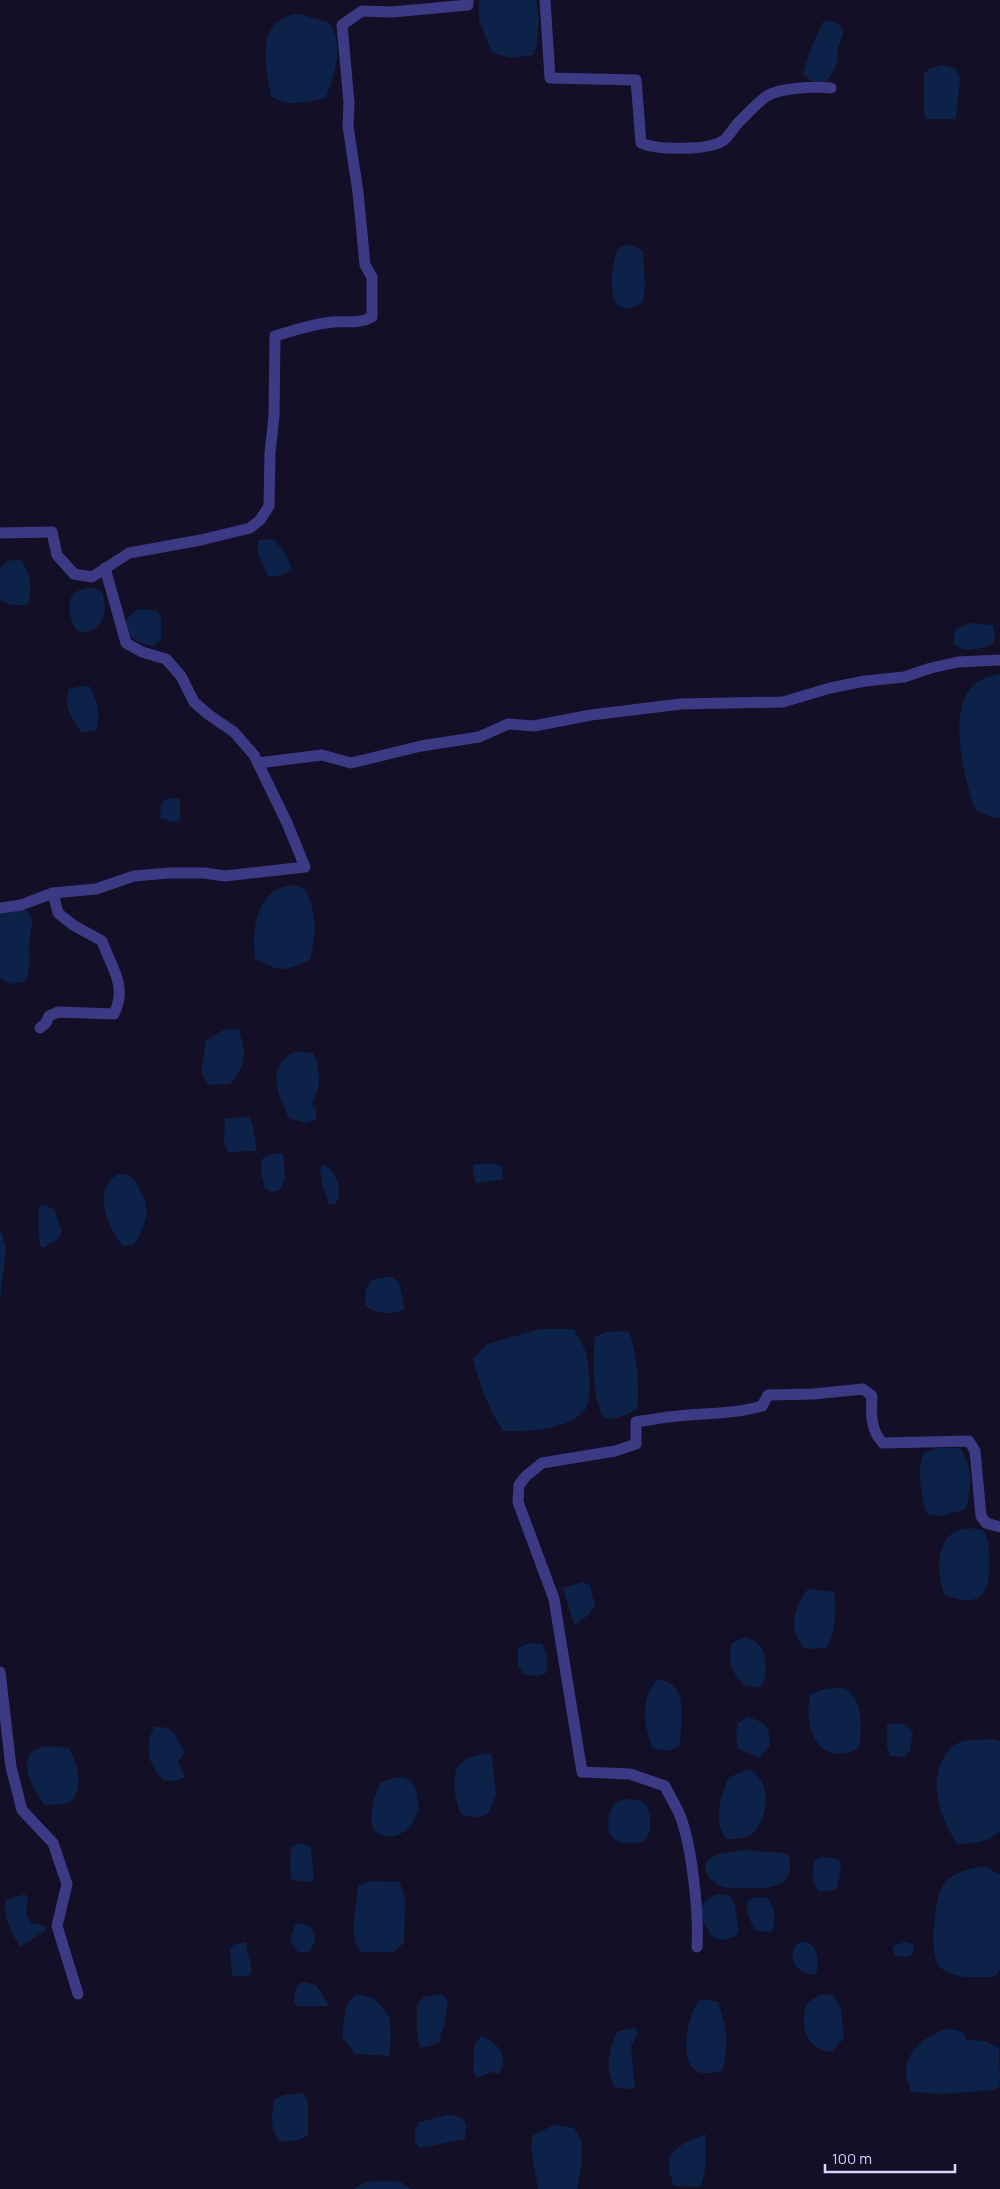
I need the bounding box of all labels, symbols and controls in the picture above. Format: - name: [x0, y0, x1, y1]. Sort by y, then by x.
- scale bar: [825, 2142, 955, 2174]
- text: 100 m: [832, 2148, 872, 2169]

